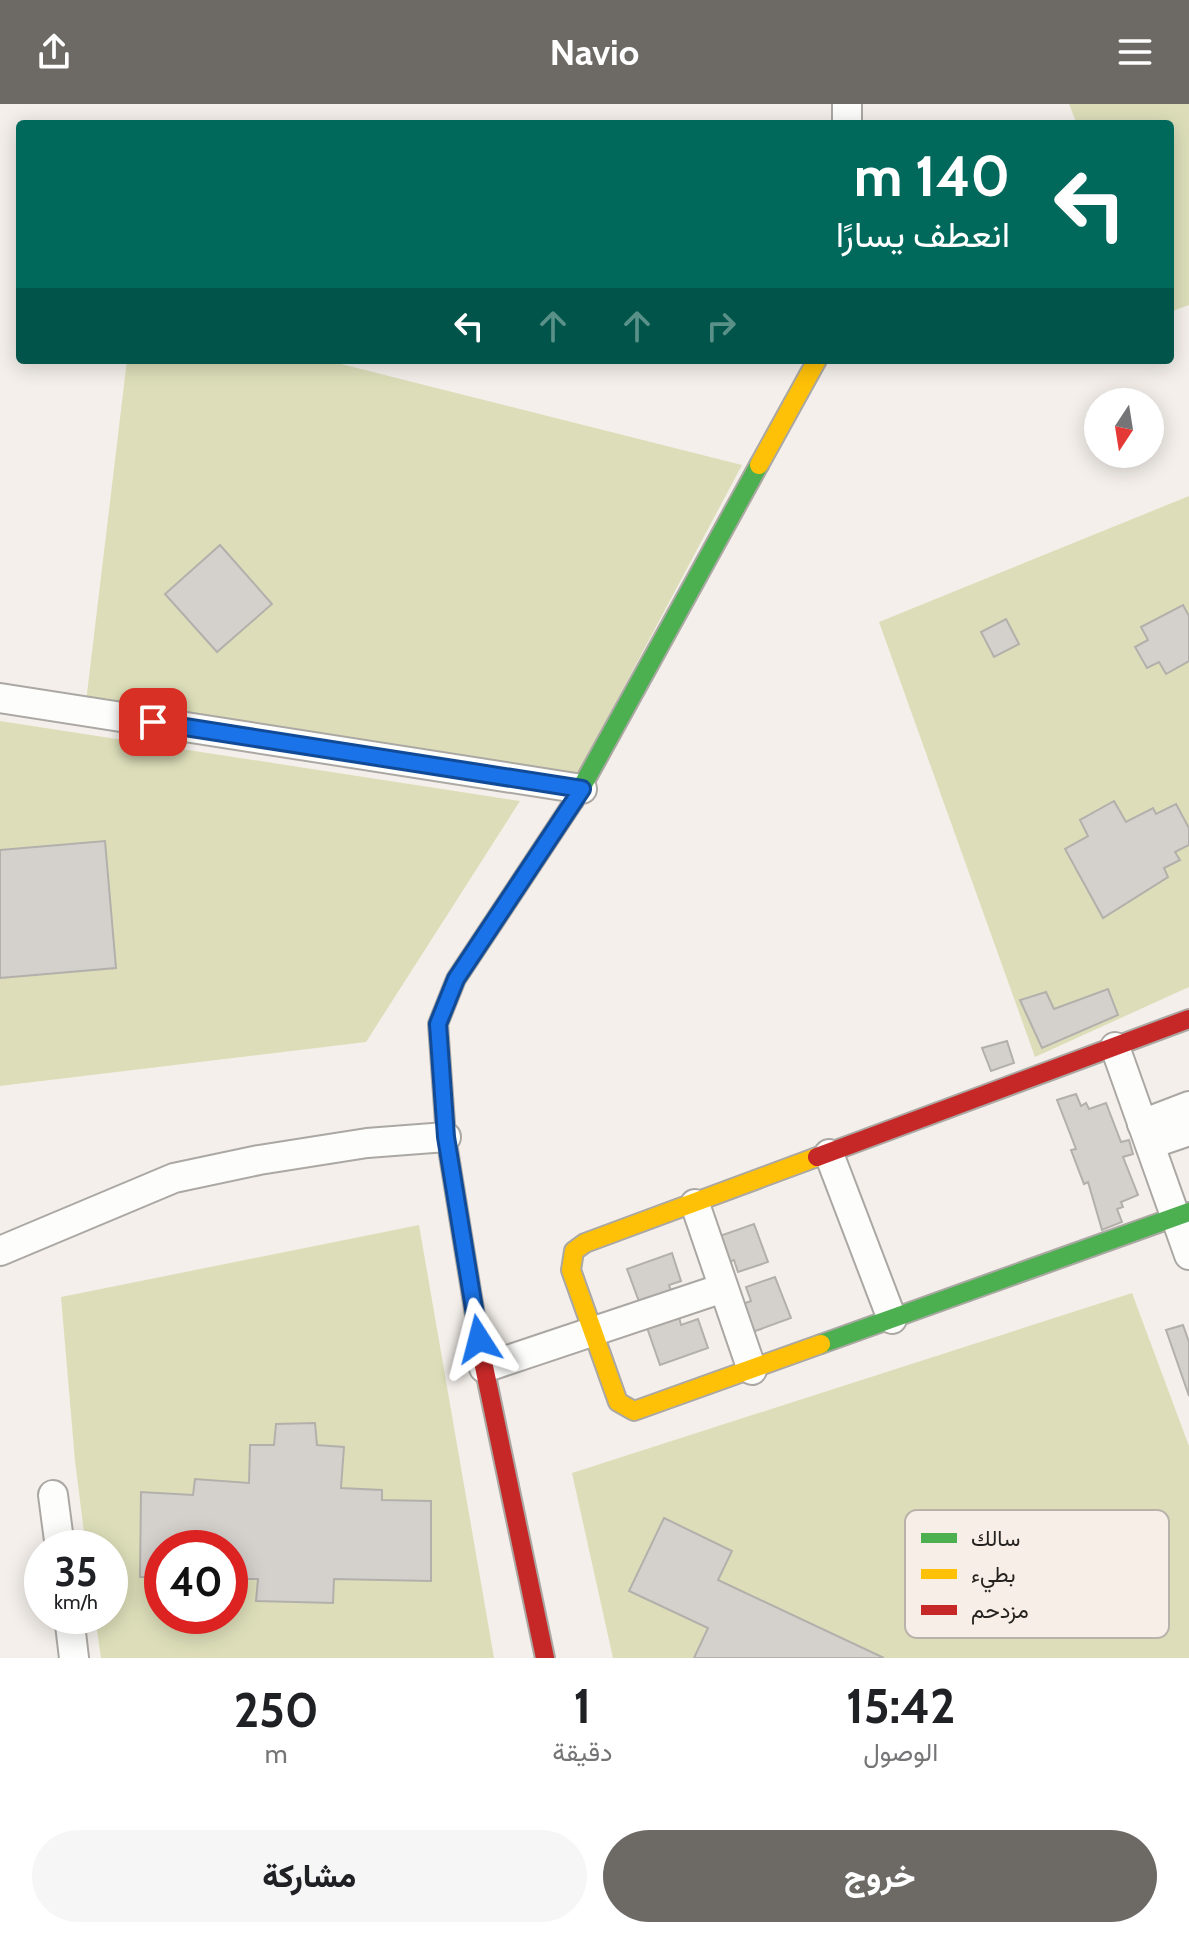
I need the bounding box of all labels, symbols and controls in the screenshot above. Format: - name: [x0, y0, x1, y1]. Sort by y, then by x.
- icon: share: [32, 30, 76, 74]
- text: Navio: [550, 30, 639, 74]
- icon: menu: [1113, 30, 1157, 74]
- text: 140 m: [854, 142, 1010, 210]
- icon: left: [1038, 152, 1142, 256]
- text: انعطف يسارًا: [836, 212, 1010, 256]
- icon: left: [447, 304, 491, 348]
- icon: ahead: [531, 304, 575, 348]
- icon: ahead: [615, 304, 659, 348]
- icon: right: [699, 304, 743, 348]
- north arrow: [1084, 388, 1164, 468]
- map controls: [1084, 388, 1164, 468]
- pin: [119, 688, 187, 756]
- icon: arrive: [131, 700, 175, 744]
- position arrow: [437, 1297, 521, 1381]
- legend: [905, 1510, 1169, 1638]
- text: سالك: [971, 1525, 1020, 1552]
- speed limit sign: 40: [144, 1530, 248, 1634]
- text: 35: [54, 1547, 98, 1596]
- text: بطيء: [971, 1561, 1016, 1593]
- text: km/h: [54, 1590, 98, 1614]
- text: مزدحم: [971, 1597, 1029, 1625]
- text: 1: [574, 1677, 591, 1735]
- text: 15:42: [846, 1677, 955, 1735]
- text: 250: [234, 1681, 319, 1739]
- text: دقيقة: [552, 1736, 612, 1768]
- text: الوصول: [863, 1736, 938, 1768]
- text: m: [265, 1738, 288, 1770]
- button: مشاركة: [32, 1830, 587, 1922]
- button: خروج: [603, 1830, 1157, 1922]

